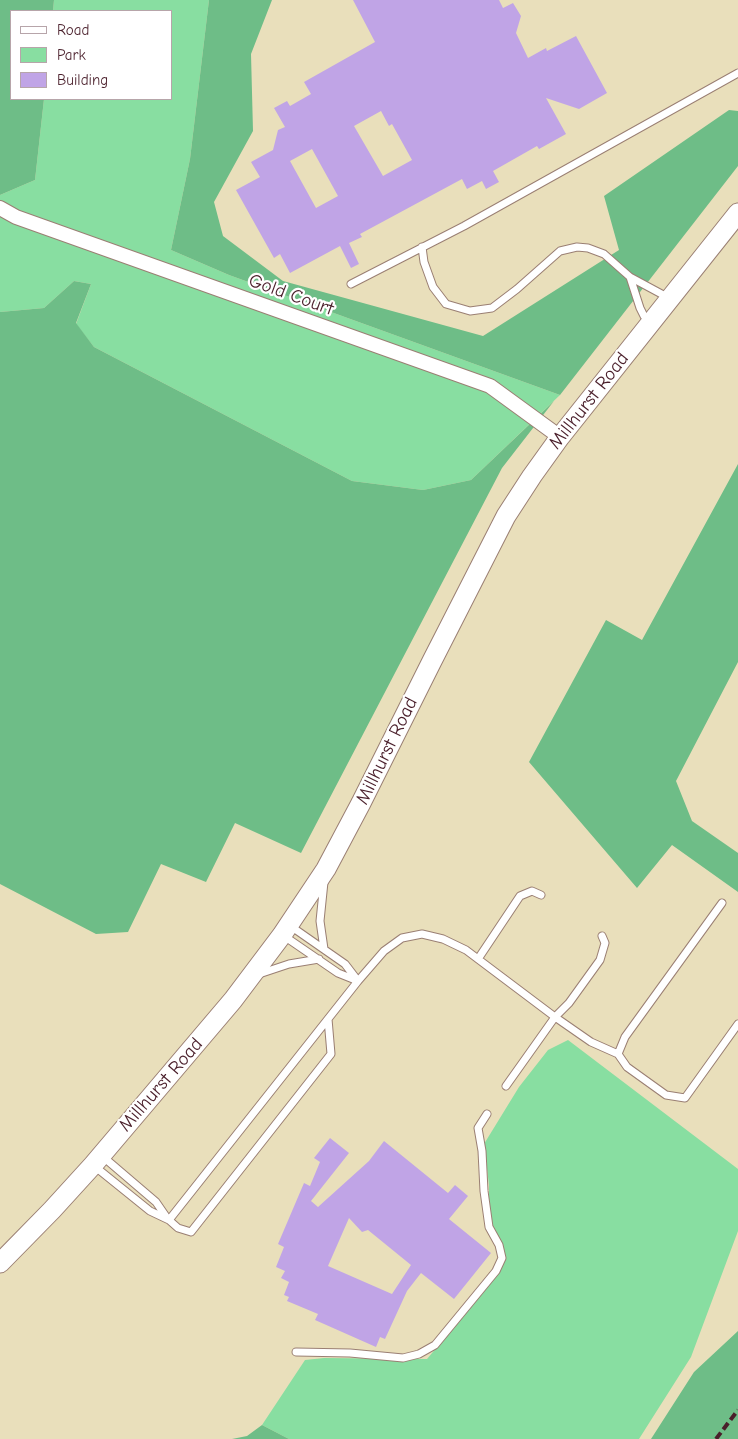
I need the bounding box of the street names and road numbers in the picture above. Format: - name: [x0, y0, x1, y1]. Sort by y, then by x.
- street label: Gold Court: [245, 269, 337, 321]
- street label: Millhurst Road: [544, 348, 634, 454]
- street label: Millhurst Road: [351, 694, 423, 808]
- street label: Millhurst Road: [114, 1033, 208, 1137]

